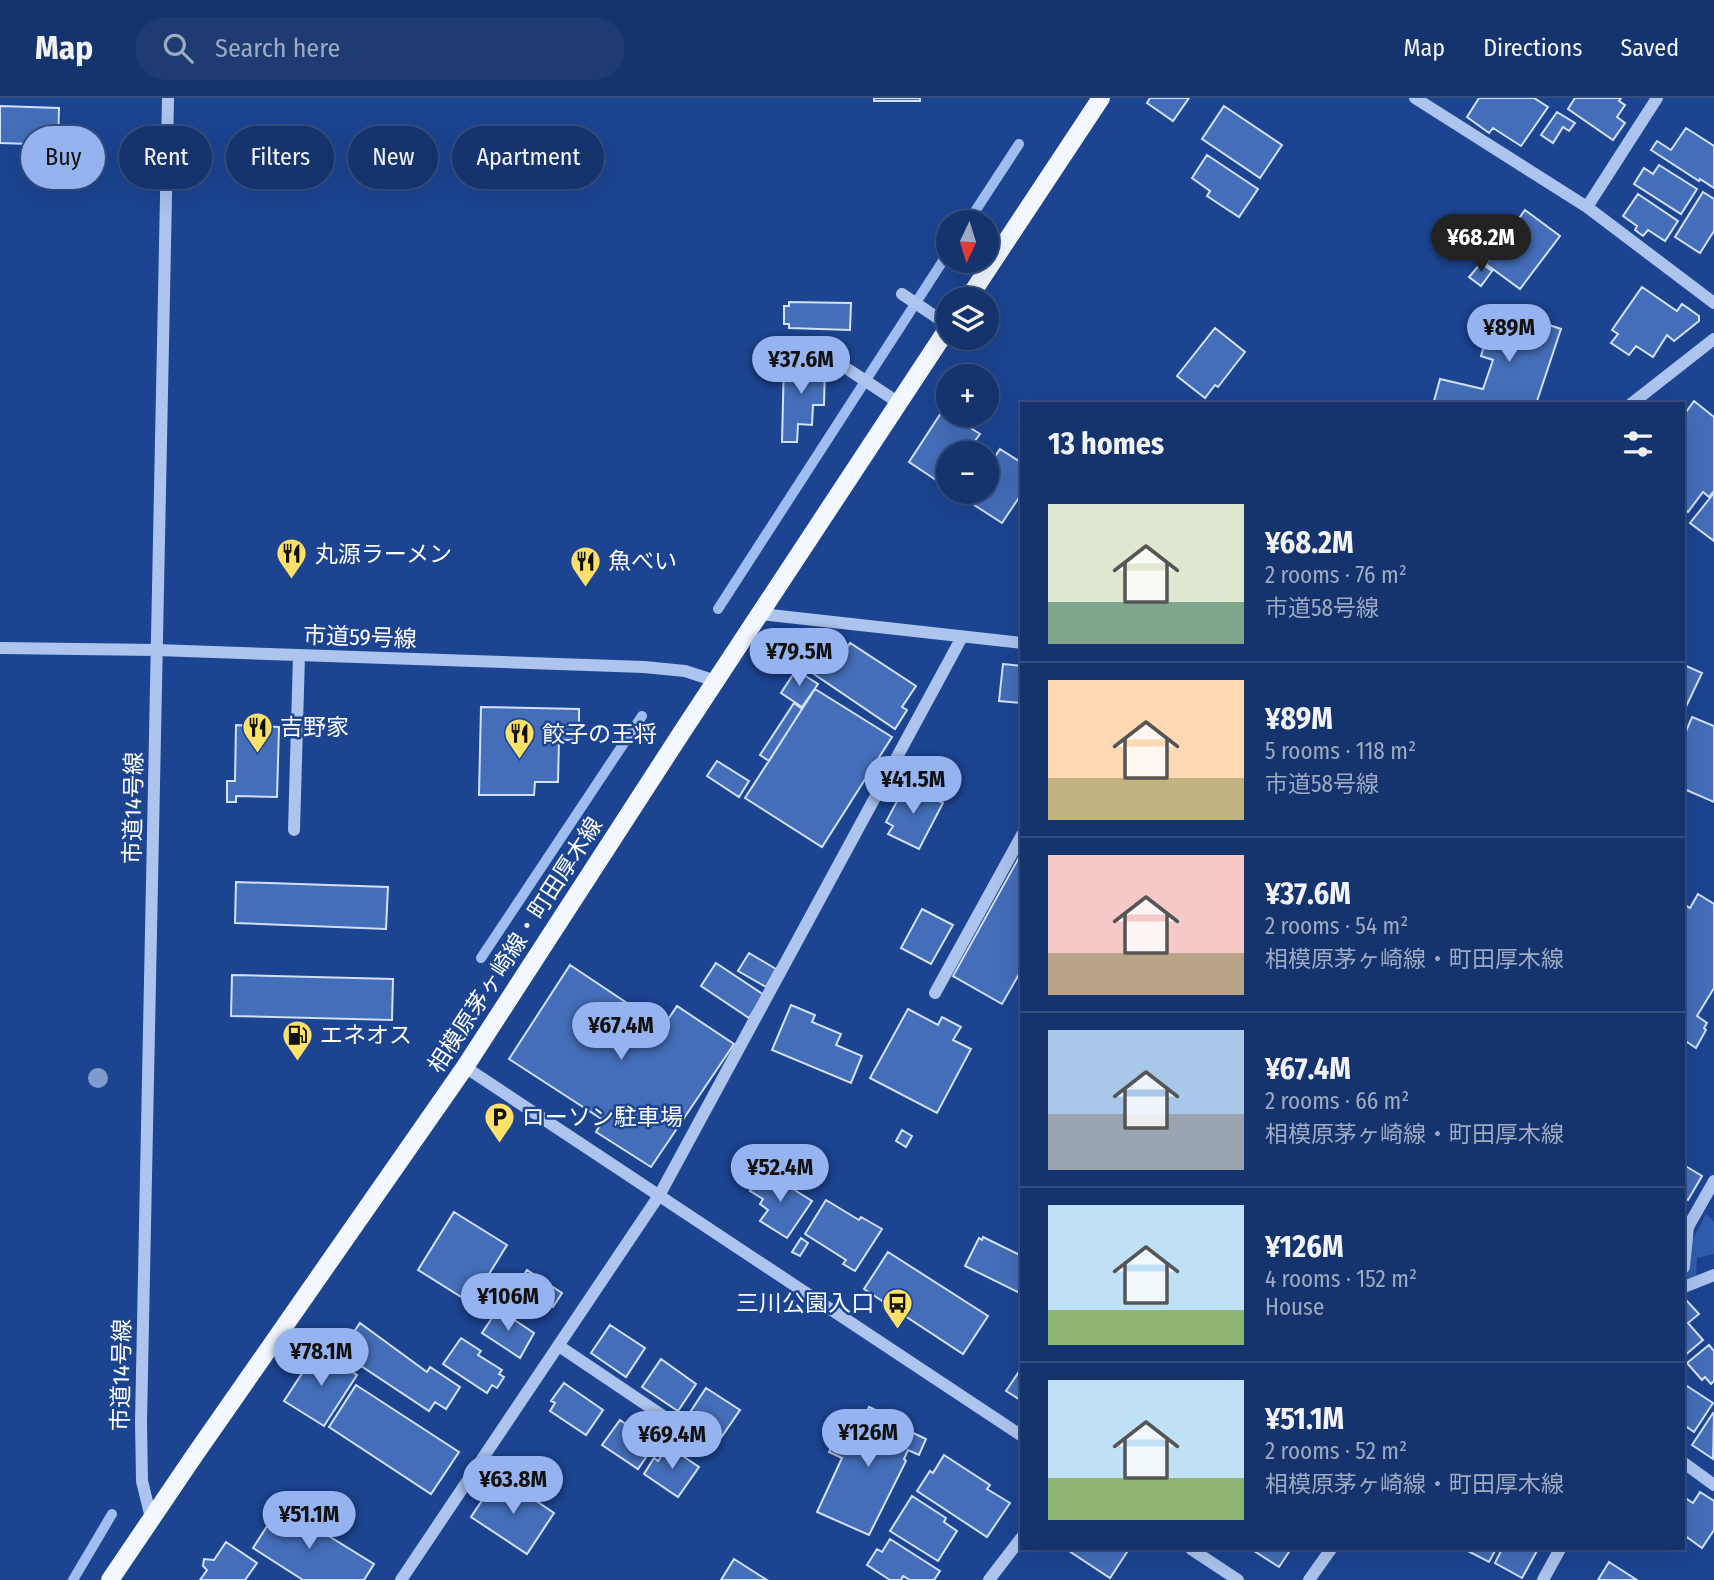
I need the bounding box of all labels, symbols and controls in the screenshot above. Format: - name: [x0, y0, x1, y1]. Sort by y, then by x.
- search box: [135, 17, 625, 80]
- text: Map: [35, 28, 93, 68]
- icon: search: [159, 29, 197, 67]
- text: Search here: [215, 33, 340, 64]
- text: Map: [1404, 34, 1445, 62]
- text: Directions: [1483, 34, 1582, 62]
- text: Saved: [1620, 34, 1679, 62]
- chip: Buy: [21, 126, 105, 189]
- chip: Rent: [119, 126, 212, 189]
- chip: Filters: [226, 126, 334, 189]
- chip: New: [348, 126, 438, 189]
- chip: Apartment: [452, 126, 604, 189]
- north arrow: [936, 210, 999, 273]
- map controls: [936, 210, 999, 504]
- pin: ¥68.2M: [1424, 214, 1538, 274]
- text: ¥68.2M: [1447, 223, 1515, 251]
- button: layers: [936, 287, 999, 350]
- pin: ¥89M: [1468, 304, 1550, 364]
- text: ¥89M: [1483, 313, 1535, 341]
- pin: ¥37.6M: [744, 336, 858, 396]
- text: ¥37.6M: [768, 345, 834, 373]
- button: +: [936, 364, 999, 427]
- icon: filters: [1619, 425, 1657, 463]
- text: 13 homes: [1048, 426, 1164, 462]
- button: −: [936, 441, 999, 504]
- text: ¥68.2M: [1265, 525, 1354, 561]
- icon: home: [1104, 532, 1188, 616]
- restaurant icon: 丸源ラーメン: [275, 537, 309, 581]
- place label: 丸源ラーメン: [315, 540, 452, 568]
- restaurant icon: 魚べい: [568, 544, 602, 588]
- place label: 魚べい: [608, 547, 677, 575]
- text: 2 rooms · 76 m²: [1265, 561, 1407, 589]
- text: 市道58号線: [1265, 594, 1379, 622]
- street label: 市道59号線: [303, 621, 417, 653]
- pin: ¥79.5M: [742, 628, 856, 688]
- text: ¥79.5M: [766, 637, 832, 665]
- text: ¥89M: [1265, 701, 1333, 737]
- icon: home: [1104, 708, 1188, 792]
- restaurant icon: 吉野家: [240, 710, 274, 754]
- place label: 吉野家: [280, 713, 349, 741]
- restaurant icon: 餃子の王将: [502, 717, 536, 761]
- place label: 餃子の王将: [542, 720, 657, 748]
- text: 5 rooms · 118 m²: [1265, 737, 1416, 765]
- street label: 市道14号線: [118, 752, 148, 864]
- pin: ¥41.5M: [856, 756, 970, 816]
- text: ¥41.5M: [881, 765, 945, 793]
- text: 市道58号線: [1265, 770, 1379, 798]
- street label: 相模原茅ヶ崎線・町田厚木線: [422, 812, 608, 1078]
- text: ¥37.6M: [1265, 876, 1351, 912]
- icon: home: [1104, 883, 1188, 967]
- text: 2 rooms · 54 m²: [1265, 912, 1408, 940]
- text: 相模原茅ヶ崎線・町田厚木線: [1265, 945, 1564, 973]
- pin: ¥67.4M: [564, 1002, 678, 1062]
- text: ¥67.4M: [588, 1011, 654, 1039]
- fuel station icon: エネオス: [280, 1018, 314, 1062]
- place label: エネオス: [320, 1021, 412, 1049]
- text: ¥67.4M: [1265, 1051, 1351, 1087]
- icon: home: [1104, 1058, 1188, 1142]
- text: 2 rooms · 66 m²: [1265, 1087, 1409, 1115]
- parking icon: ローソン駐車場: [482, 1100, 516, 1144]
- place label: ローソン駐車場: [522, 1103, 683, 1131]
- text: 相模原茅ヶ崎線・町田厚木線: [1265, 1120, 1564, 1148]
- pin: ¥52.4M: [723, 1144, 837, 1204]
- text: ¥52.4M: [747, 1153, 813, 1181]
- text: ¥126M: [1265, 1229, 1343, 1265]
- icon: home: [1104, 1233, 1188, 1317]
- text: 4 rooms · 152 m²: [1265, 1265, 1417, 1293]
- pin: ¥106M: [459, 1274, 557, 1333]
- text: ¥106M: [477, 1282, 539, 1310]
- bus stop icon: 三川公園入口: [880, 1286, 914, 1330]
- place label: 三川公園入口: [736, 1289, 874, 1317]
- text: House: [1265, 1293, 1324, 1321]
- street label: 市道14号線: [106, 1319, 136, 1431]
- pin: ¥78.1M: [264, 1328, 378, 1388]
- text: ¥78.1M: [290, 1337, 352, 1365]
- text: ¥51.1M: [1265, 1401, 1344, 1437]
- icon: home: [1104, 1408, 1188, 1492]
- pin: ¥126M: [819, 1410, 917, 1469]
- pin: ¥69.4M: [615, 1412, 729, 1471]
- text: ¥126M: [838, 1418, 898, 1446]
- text: ¥69.4M: [638, 1420, 706, 1448]
- text: 2 rooms · 52 m²: [1265, 1437, 1407, 1465]
- pin: ¥63.8M: [456, 1456, 570, 1516]
- text: ¥63.8M: [479, 1465, 547, 1493]
- text: 相模原茅ヶ崎線・町田厚木線: [1265, 1470, 1564, 1498]
- pin: ¥51.1M: [252, 1492, 366, 1551]
- text: ¥51.1M: [279, 1500, 339, 1528]

